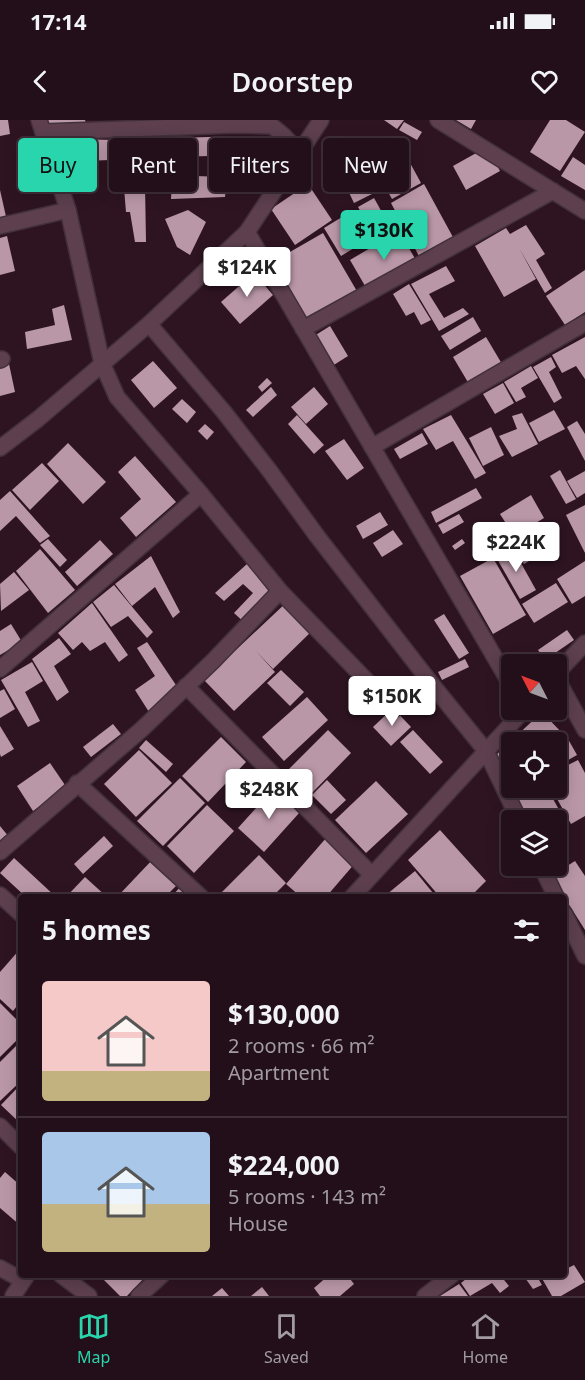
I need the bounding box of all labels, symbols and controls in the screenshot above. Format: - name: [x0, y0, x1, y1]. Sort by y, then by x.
- text: 17:14: [30, 6, 87, 36]
- text: Doorstep: [232, 63, 353, 100]
- icon: back: [24, 65, 57, 98]
- icon: heart: [528, 65, 561, 98]
- chip: Buy: [18, 138, 97, 192]
- chip: Rent: [109, 138, 197, 192]
- chip: Filters: [209, 138, 311, 192]
- chip: New: [323, 138, 409, 192]
- pin: $130K: [342, 210, 426, 261]
- text: $130K: [354, 216, 414, 243]
- pin: $124K: [205, 247, 289, 298]
- text: $124K: [217, 253, 277, 280]
- pin: $224K: [474, 522, 558, 573]
- text: $224K: [486, 528, 546, 555]
- north arrow: [501, 654, 567, 720]
- map controls: [501, 654, 567, 876]
- pin: $150K: [350, 676, 434, 727]
- text: $150K: [362, 682, 422, 709]
- button: locate: [501, 732, 567, 798]
- pin: $248K: [227, 769, 311, 820]
- text: $248K: [239, 775, 299, 802]
- button: layers: [501, 810, 567, 876]
- text: 5 homes: [42, 912, 151, 948]
- icon: filters: [510, 914, 543, 947]
- text: $130,000: [228, 996, 340, 1032]
- icon: home: [90, 1005, 162, 1077]
- text: 2 rooms · 66 m²: [228, 1032, 375, 1059]
- text: Apartment: [228, 1059, 329, 1086]
- text: $224,000: [228, 1147, 340, 1183]
- icon: home: [90, 1156, 162, 1228]
- text: 5 rooms · 143 m²: [228, 1183, 386, 1210]
- text: House: [228, 1210, 288, 1237]
- tab: Map: [77, 1310, 110, 1368]
- tab: Saved: [264, 1310, 309, 1368]
- tab: Home: [463, 1310, 508, 1368]

